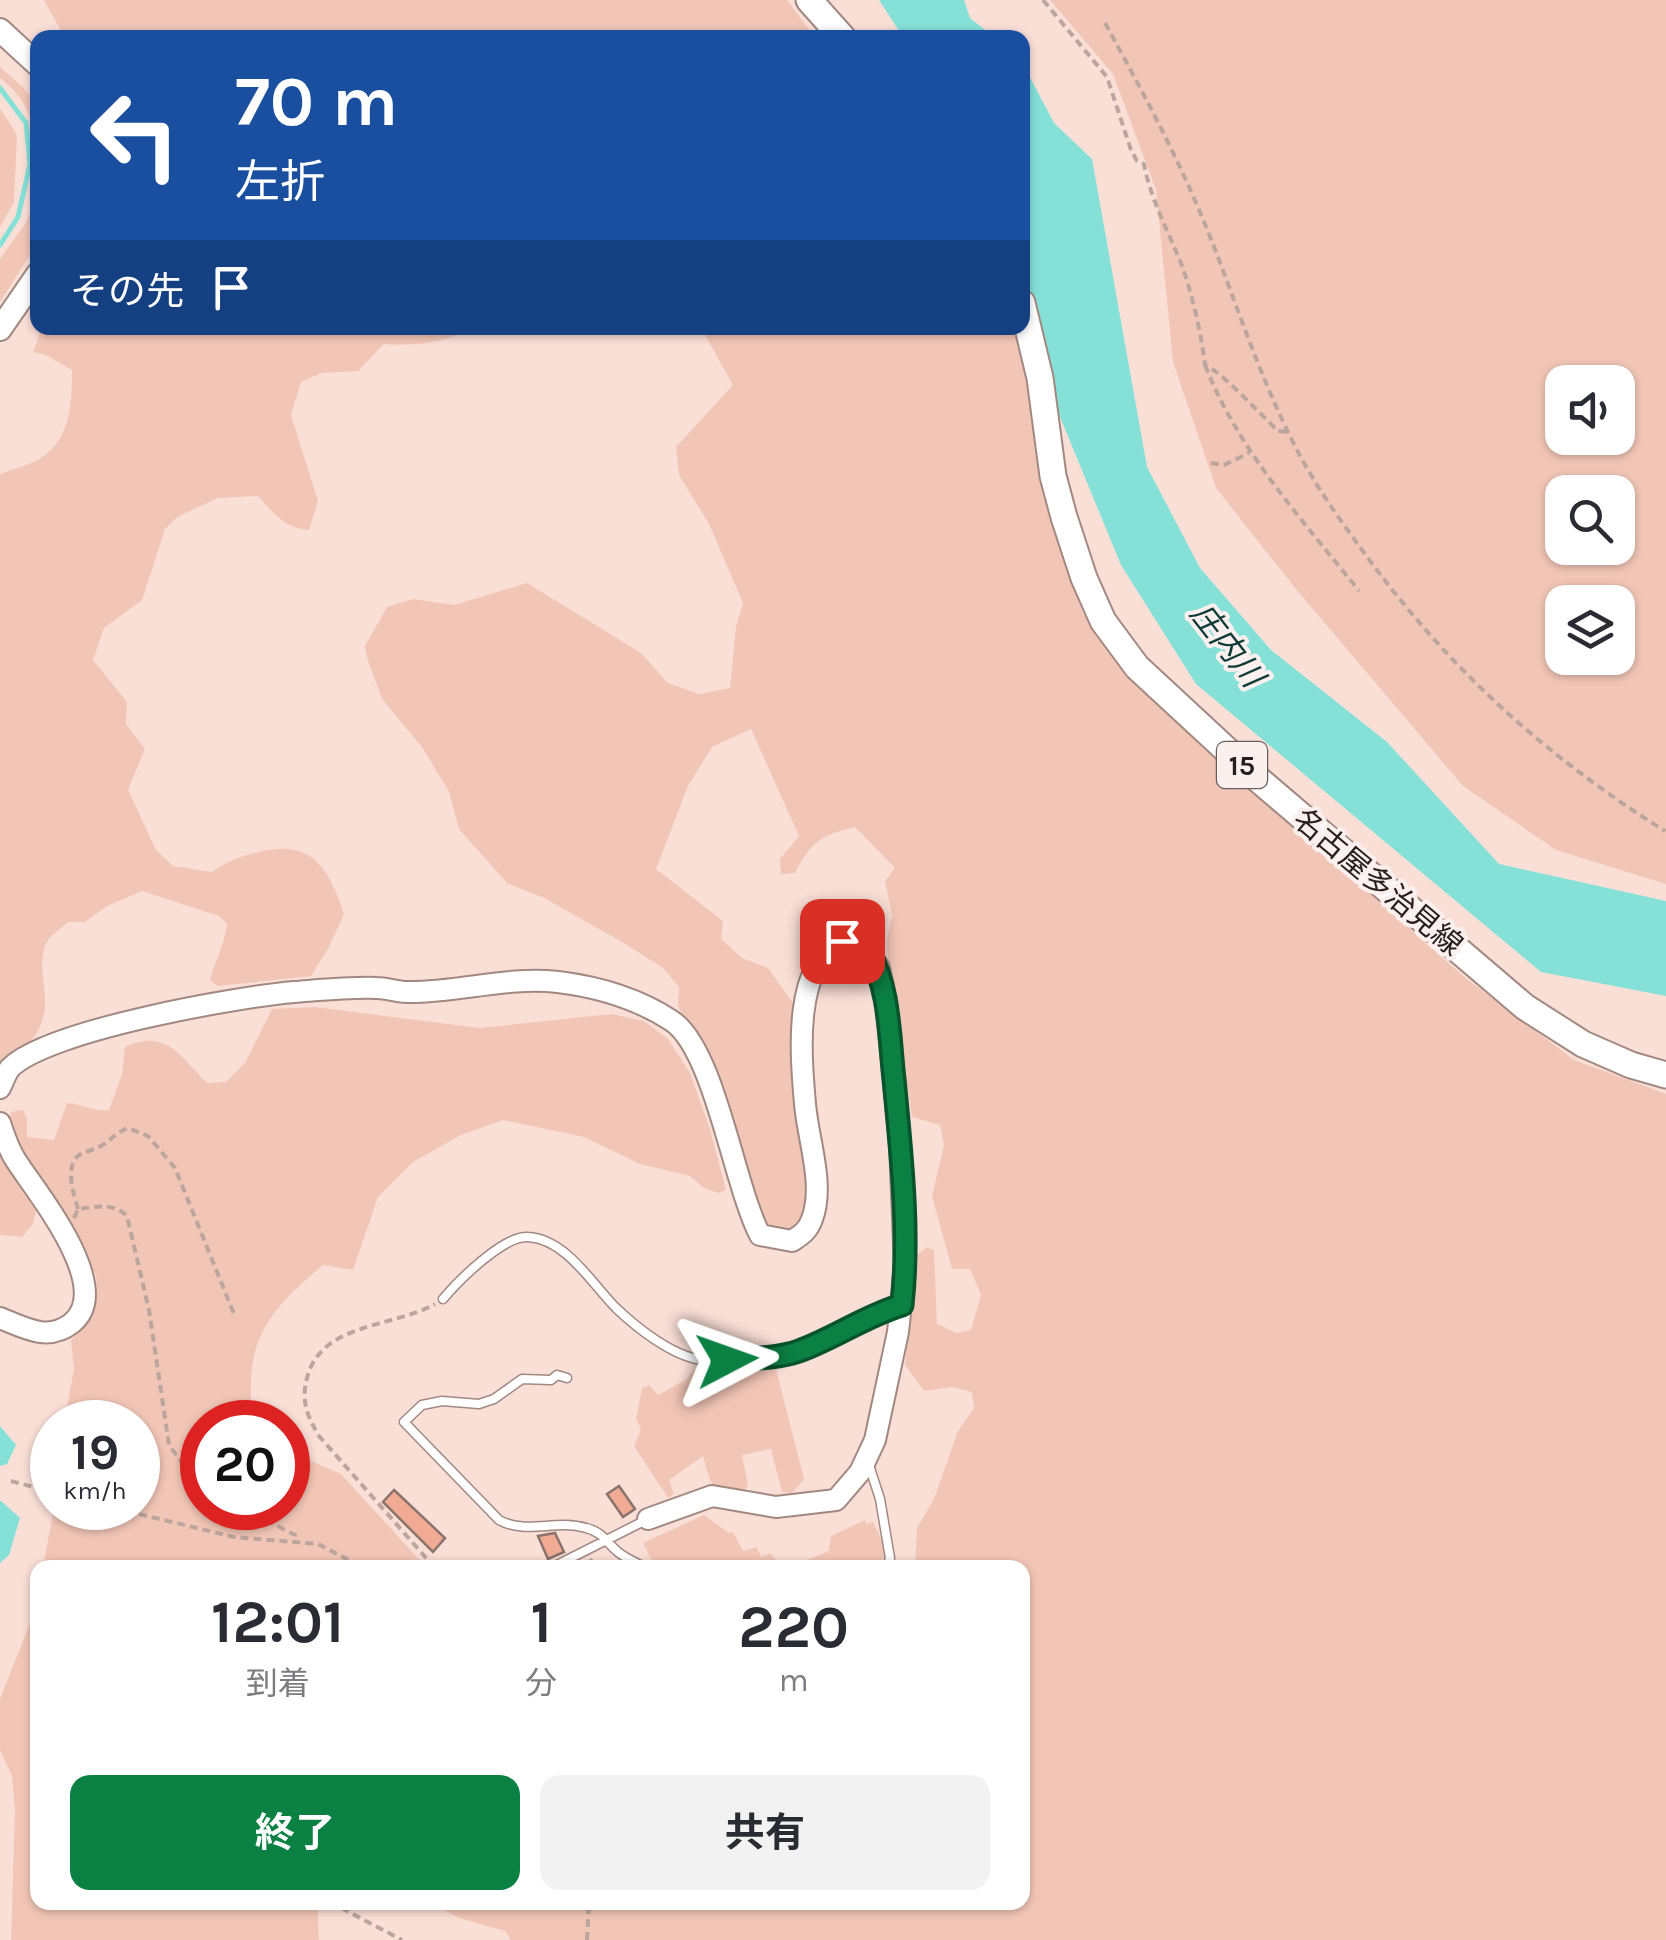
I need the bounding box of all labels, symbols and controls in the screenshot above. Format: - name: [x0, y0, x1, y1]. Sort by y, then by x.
- text: 70 m: [235, 61, 398, 143]
- icon: left: [70, 70, 200, 200]
- text: 左折: [235, 156, 325, 208]
- icon: arrive: [204, 260, 259, 315]
- text: その先: [70, 269, 184, 314]
- map controls: [1545, 365, 1635, 675]
- button: sound: [1545, 365, 1635, 455]
- button: search: [1545, 475, 1635, 565]
- button: layers: [1545, 585, 1635, 675]
- water label: 庄内川: [1183, 596, 1273, 697]
- road number: 15: [1217, 742, 1267, 788]
- street label: 名古屋多治見線: [1286, 801, 1470, 963]
- pin: [800, 899, 885, 984]
- icon: arrive: [815, 914, 870, 969]
- position arrow: [675, 1308, 779, 1412]
- speed limit sign: 20: [180, 1400, 310, 1530]
- text: 19: [71, 1423, 119, 1482]
- text: km/h: [63, 1476, 127, 1505]
- text: 12:01: [211, 1587, 344, 1657]
- text: 1: [531, 1587, 552, 1657]
- text: 220: [738, 1592, 849, 1662]
- text: m: [779, 1662, 809, 1699]
- text: 到着: [246, 1665, 310, 1702]
- text: 分: [525, 1665, 557, 1702]
- button: 終了: [70, 1775, 520, 1890]
- button: 共有: [540, 1775, 990, 1890]

